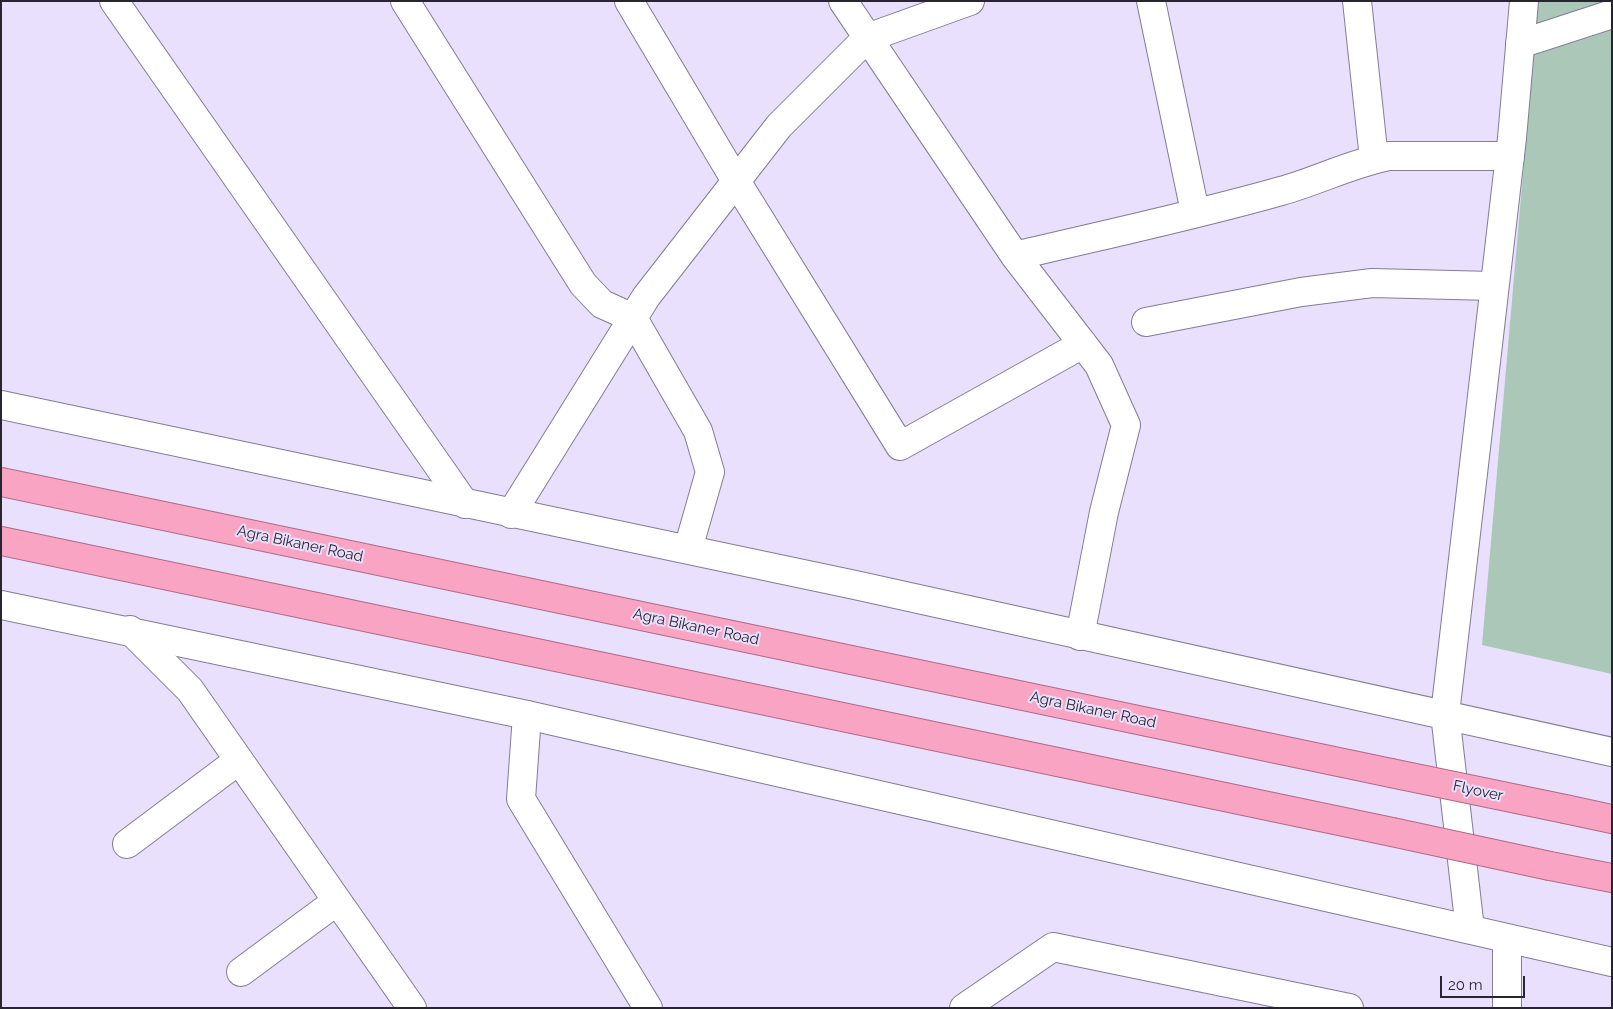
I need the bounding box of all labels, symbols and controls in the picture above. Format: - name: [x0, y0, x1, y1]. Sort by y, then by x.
- street label: Agra Bikaner Road: [235, 522, 365, 566]
- street label: Agra Bikaner Road: [631, 605, 761, 649]
- street label: Agra Bikaner Road: [1028, 688, 1158, 732]
- street label: Flyover: [1451, 777, 1505, 805]
- scale bar: [1443, 966, 1528, 998]
- text: 20 m: [1448, 976, 1483, 994]

